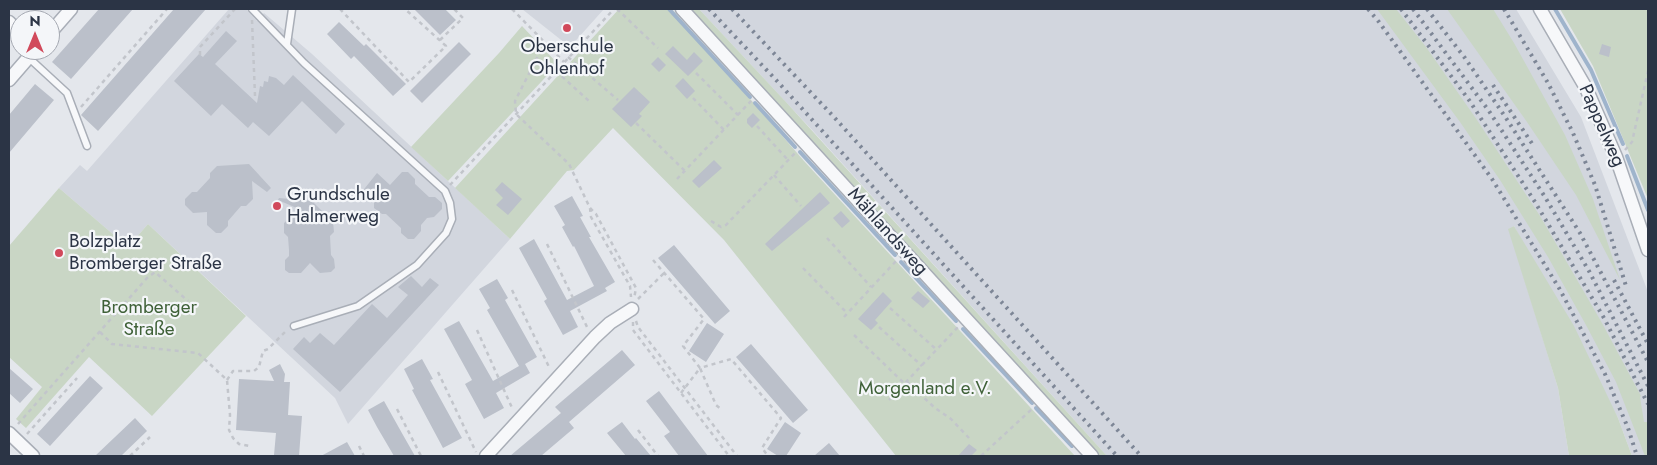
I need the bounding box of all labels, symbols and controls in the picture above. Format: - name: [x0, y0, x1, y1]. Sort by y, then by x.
- north arrow: [10, 10, 60, 60]
- text: N: [29, 11, 41, 31]
- marker: Oberschule Ohlenhof: [561, 22, 573, 34]
- place label: Oberschule Ohlenhof: [521, 36, 613, 80]
- street label: Pappelweg: [1573, 81, 1629, 171]
- place label: Grundschule Halmerweg: [287, 184, 390, 228]
- street label: Mählandsweg: [842, 184, 932, 280]
- marker: Grundschule Halmerweg: [271, 200, 283, 212]
- place label: Bolzplatz Bromberger Straße: [69, 231, 222, 275]
- marker: Bolzplatz Bromberger Straße: [53, 247, 65, 259]
- park label: Bromberger Straße: [101, 297, 197, 341]
- park label: Morgenland e.V.: [858, 378, 992, 400]

